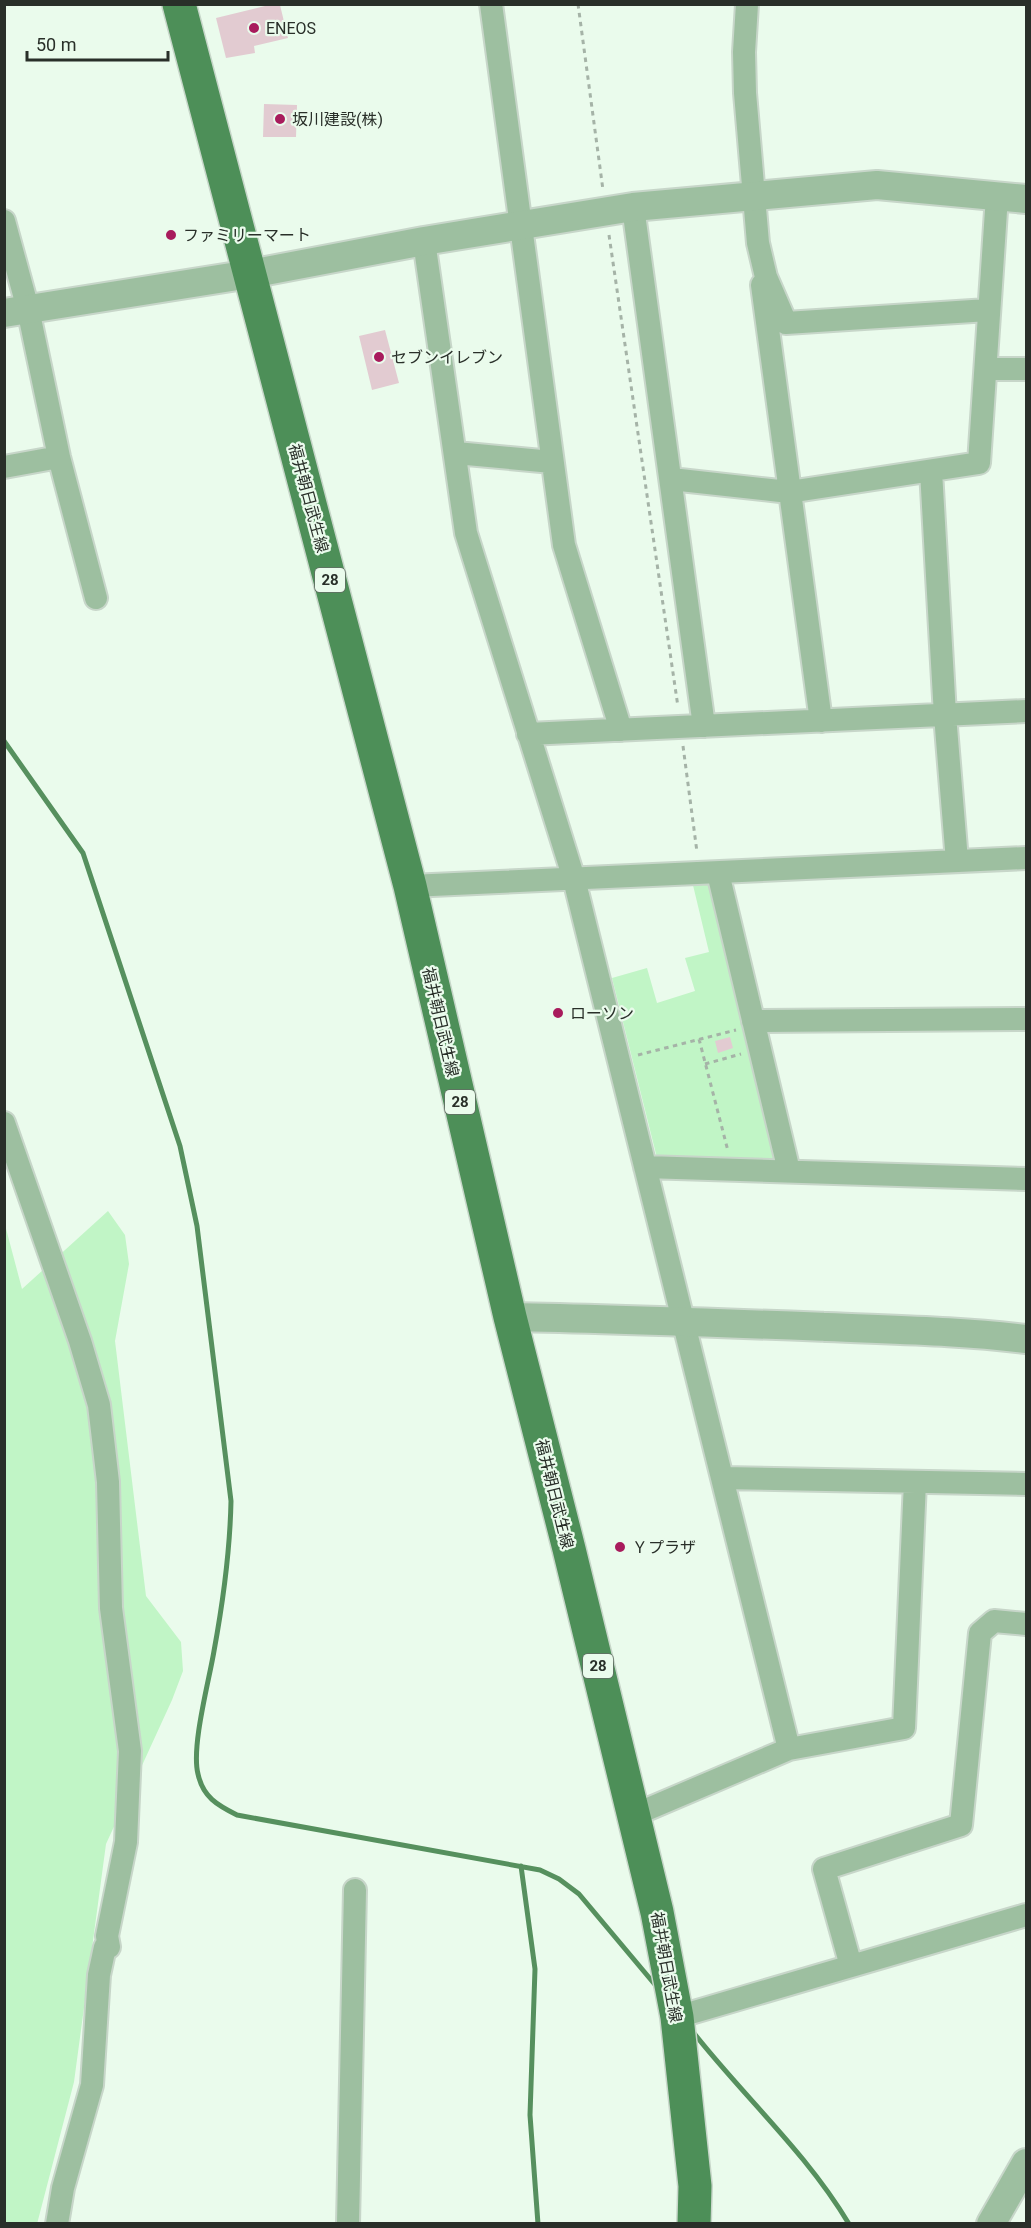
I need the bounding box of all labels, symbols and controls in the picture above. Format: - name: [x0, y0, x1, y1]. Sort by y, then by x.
- place label: ENEOS: [266, 19, 316, 38]
- marker: ENEOS: [247, 21, 261, 35]
- scale bar: [27, 24, 168, 62]
- text: 50 m: [36, 34, 76, 55]
- place label: 坂川建設(株): [292, 110, 383, 129]
- marker: 坂川建設(株): [273, 112, 287, 126]
- place label: ファミリーマート: [183, 226, 311, 245]
- marker: ファミリーマート: [164, 228, 178, 242]
- place label: セブンイレブン: [391, 348, 503, 367]
- marker: セブンイレブン: [372, 350, 386, 364]
- street label: 福井朝日武生線: [285, 442, 332, 555]
- road number: 28: [315, 568, 345, 592]
- street label: 福井朝日武生線: [419, 965, 462, 1079]
- place label: ローソン: [570, 1004, 634, 1023]
- marker: ローソン: [551, 1006, 565, 1020]
- road number: 28: [445, 1090, 475, 1114]
- street label: 福井朝日武生線: [532, 1437, 577, 1551]
- place label: Ｙプラザ: [632, 1538, 696, 1557]
- marker: Ｙプラザ: [613, 1540, 627, 1554]
- road number: 28: [583, 1654, 613, 1678]
- street label: 福井朝日武生線: [647, 1910, 686, 2024]

